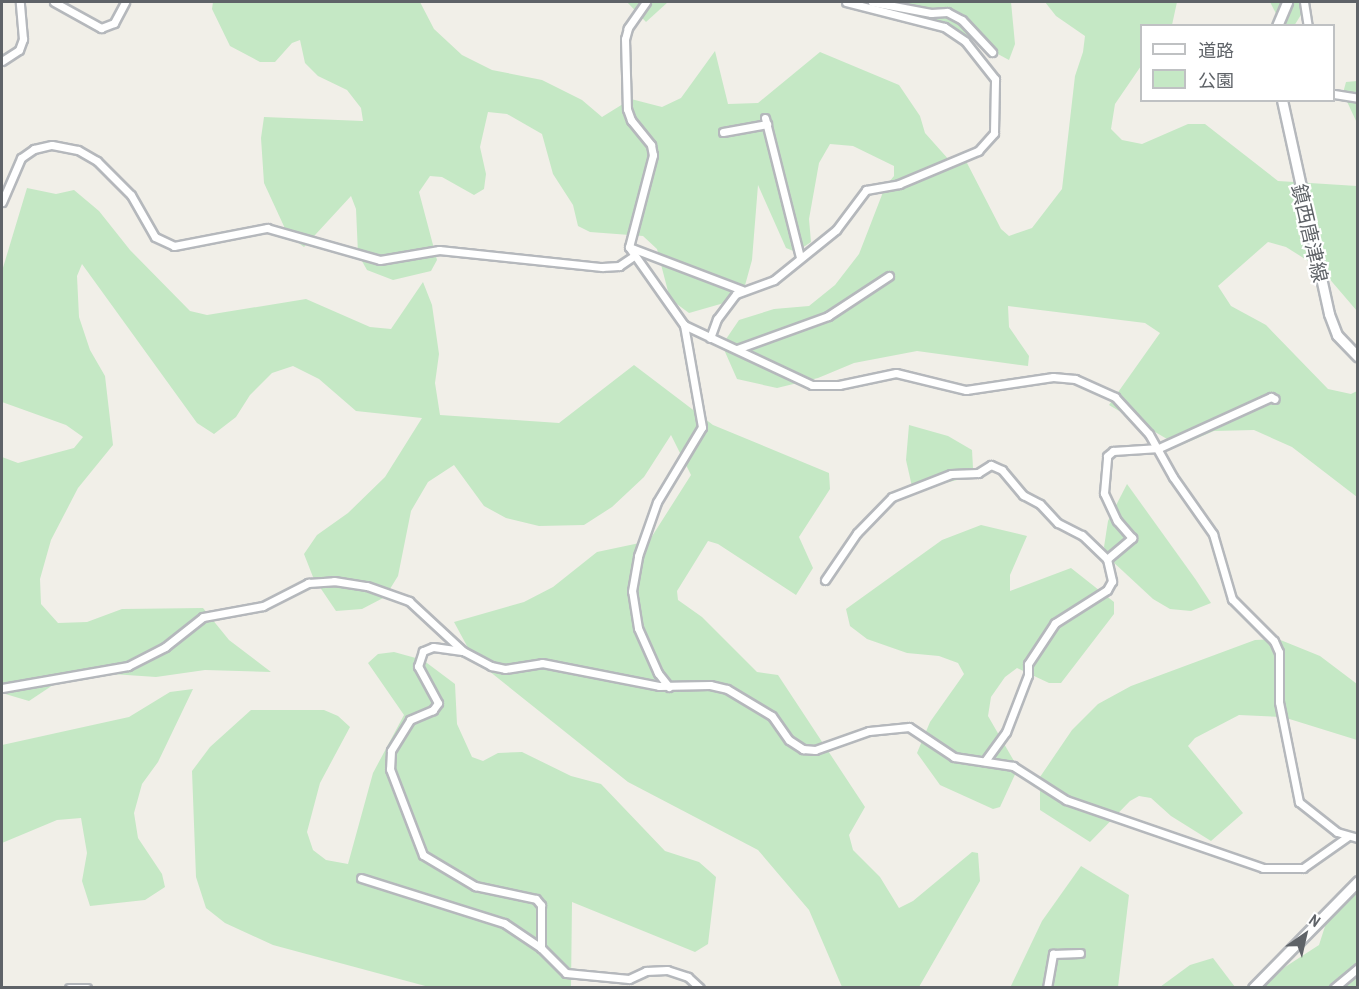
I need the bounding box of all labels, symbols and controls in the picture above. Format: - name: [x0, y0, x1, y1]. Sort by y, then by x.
- legend: [1140, 24, 1335, 102]
- text: 道路: [1198, 38, 1234, 63]
- text: 公園: [1198, 68, 1234, 93]
- street label: 鎮西唐津線: [1287, 182, 1333, 284]
- north arrow: [1275, 905, 1335, 965]
- text: N: [1305, 908, 1325, 932]

